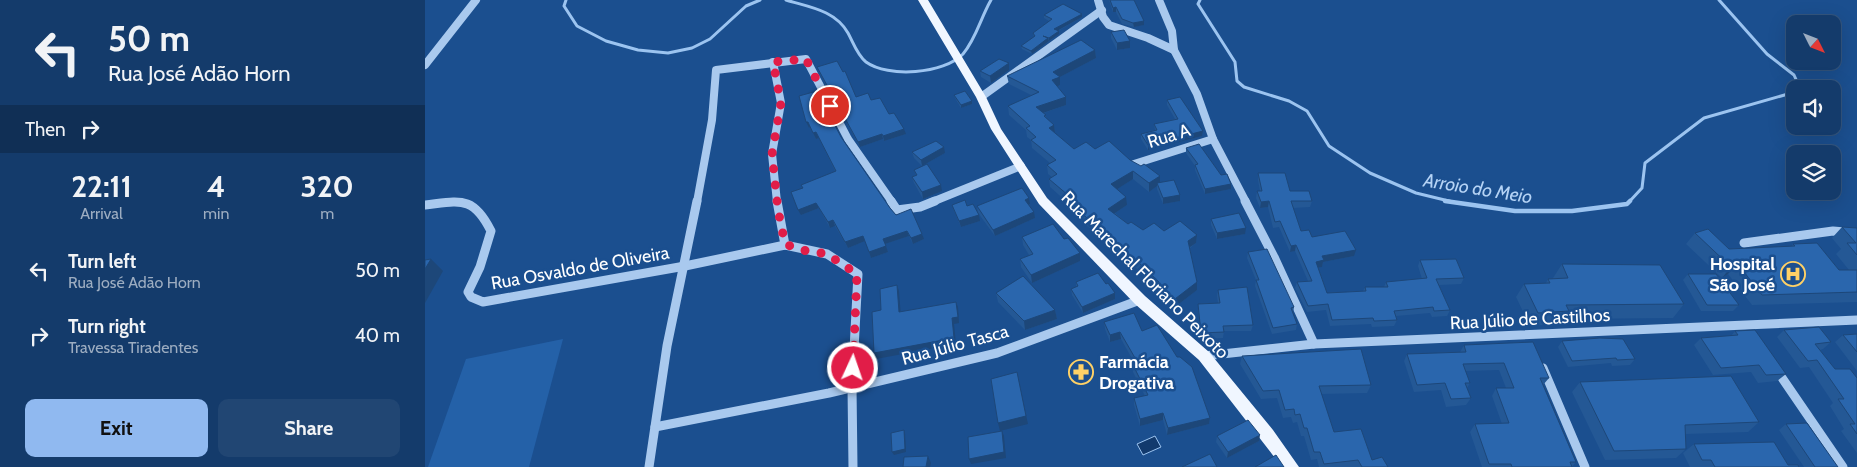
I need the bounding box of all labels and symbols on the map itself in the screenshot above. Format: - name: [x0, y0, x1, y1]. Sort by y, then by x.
- north arrow: [1786, 15, 1841, 70]
- pin: [809, 85, 851, 127]
- street label: Rua A: [1145, 119, 1193, 153]
- water label: Arroio do Meio: [1421, 168, 1534, 208]
- street label: Rua Marechal Floriano Peixoto: [1057, 187, 1233, 363]
- street label: Rua Osvaldo de Oliveira: [489, 241, 671, 295]
- place label: Hospital São José: [1709, 253, 1775, 296]
- hospital icon: Hospital São José: [1780, 261, 1806, 287]
- street label: Rua Júlio de Castilhos: [1449, 304, 1611, 334]
- street label: Rua Júlio Tasca: [899, 320, 1011, 370]
- position arrow: [826, 341, 878, 393]
- place label: Farmácia Drogativa: [1099, 351, 1174, 394]
- pharmacy icon: Farmácia Drogativa: [1068, 359, 1094, 385]

